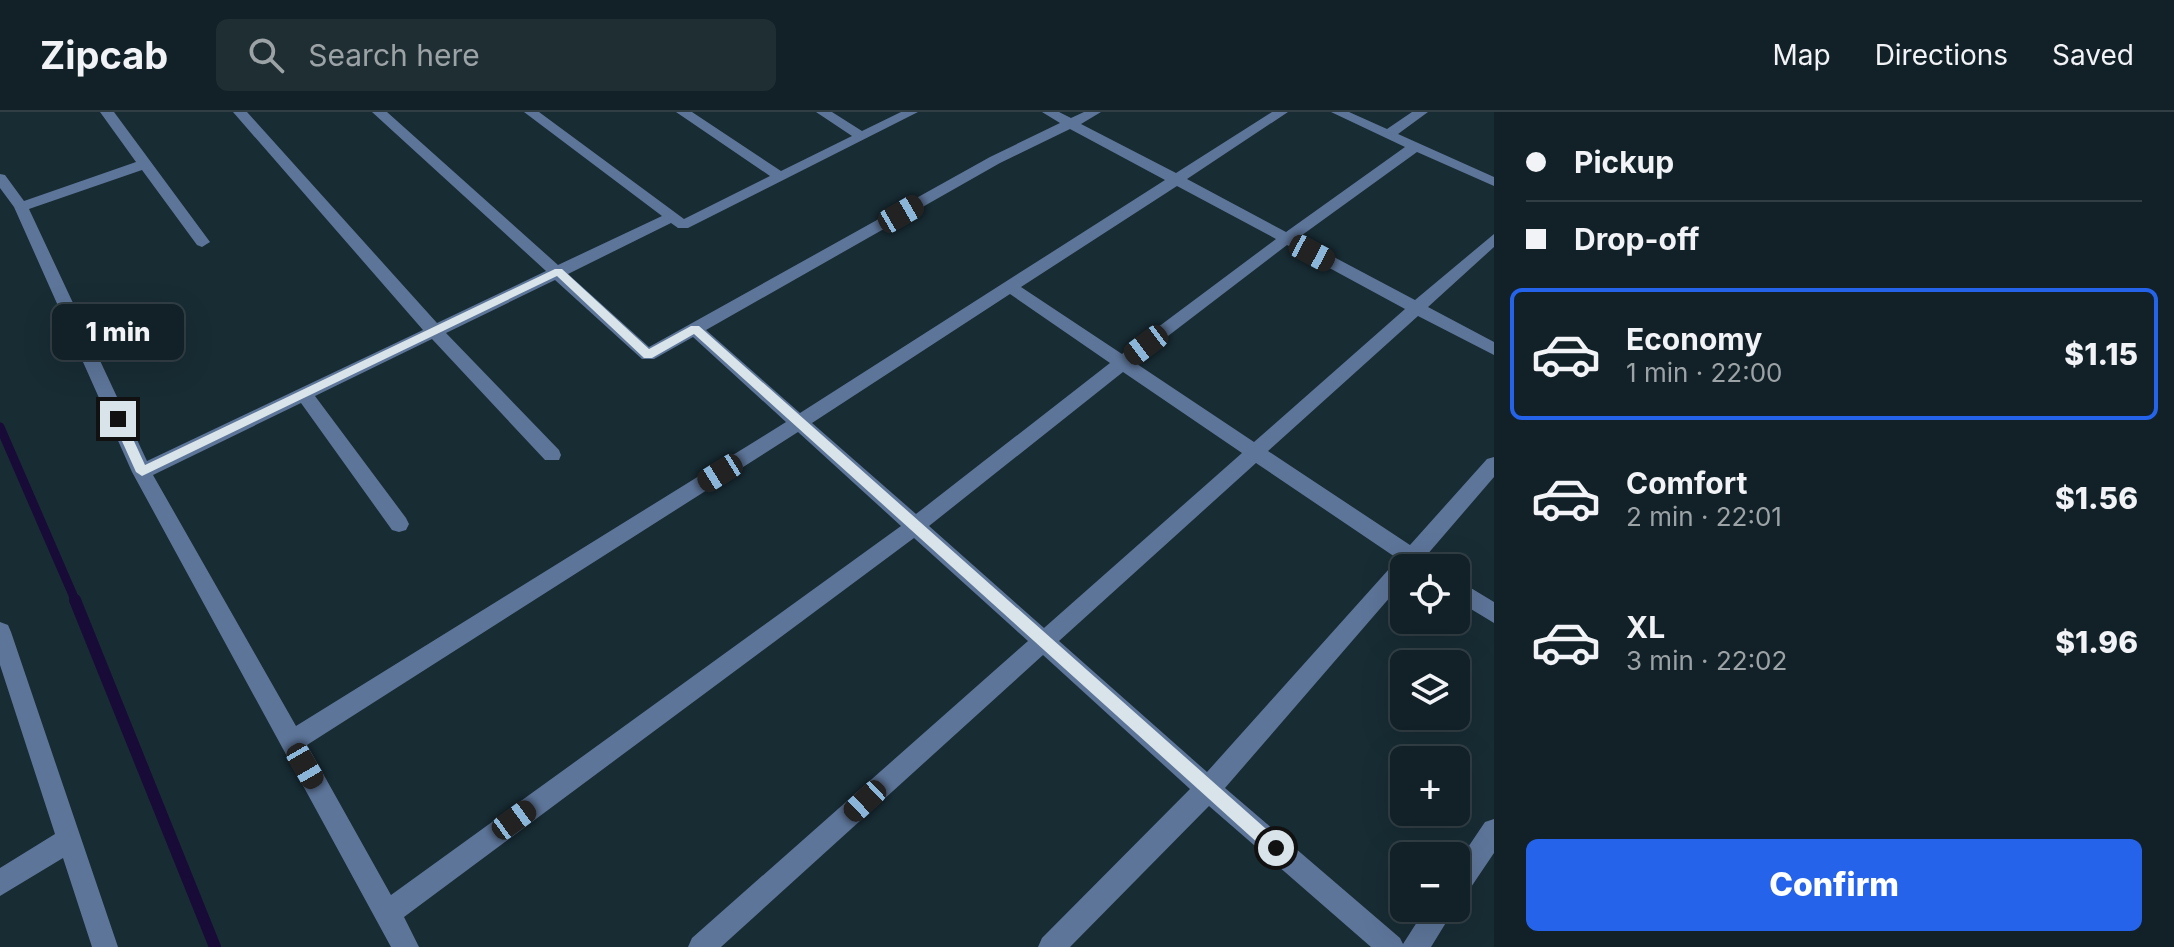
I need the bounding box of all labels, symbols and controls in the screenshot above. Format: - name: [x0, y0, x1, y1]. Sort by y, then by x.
- search box: [216, 19, 776, 91]
- text: Zipcab: [40, 32, 168, 78]
- icon: search: [244, 33, 288, 77]
- text: Search here: [308, 37, 480, 73]
- text: Map: [1772, 38, 1831, 72]
- text: Directions: [1875, 38, 2008, 72]
- text: Saved: [2052, 38, 2134, 72]
- text: Pickup: [1574, 144, 1674, 180]
- car: [874, 192, 928, 236]
- text: Drop-off: [1574, 221, 1700, 257]
- car: [1285, 231, 1339, 275]
- callout: 1 min: [52, 303, 184, 359]
- text: 1 min: [85, 316, 151, 347]
- icon: car: [1530, 318, 1602, 390]
- car: [1120, 321, 1172, 369]
- text: Economy: [1626, 321, 1762, 357]
- text: $1.15: [2064, 336, 2138, 372]
- text: 1 min · 22:00: [1626, 357, 1782, 388]
- route end: [100, 401, 136, 437]
- car: [693, 450, 747, 496]
- icon: car: [1530, 462, 1602, 534]
- text: Comfort: [1626, 465, 1747, 501]
- text: $1.56: [2055, 480, 2138, 516]
- text: 2 min · 22:01: [1626, 501, 1782, 532]
- map controls: [1390, 554, 1470, 922]
- button: locate: [1390, 554, 1470, 634]
- icon: car: [1530, 606, 1602, 678]
- text: XL: [1626, 609, 1665, 645]
- text: $1.96: [2055, 624, 2138, 660]
- text: 3 min · 22:02: [1626, 645, 1787, 676]
- button: layers: [1390, 650, 1470, 730]
- car: [283, 739, 327, 793]
- button: +: [1390, 746, 1470, 826]
- car: [839, 776, 891, 826]
- car: [488, 796, 540, 844]
- route start: [1258, 830, 1294, 866]
- button: Confirm: [1526, 839, 2142, 931]
- button: −: [1390, 842, 1470, 922]

